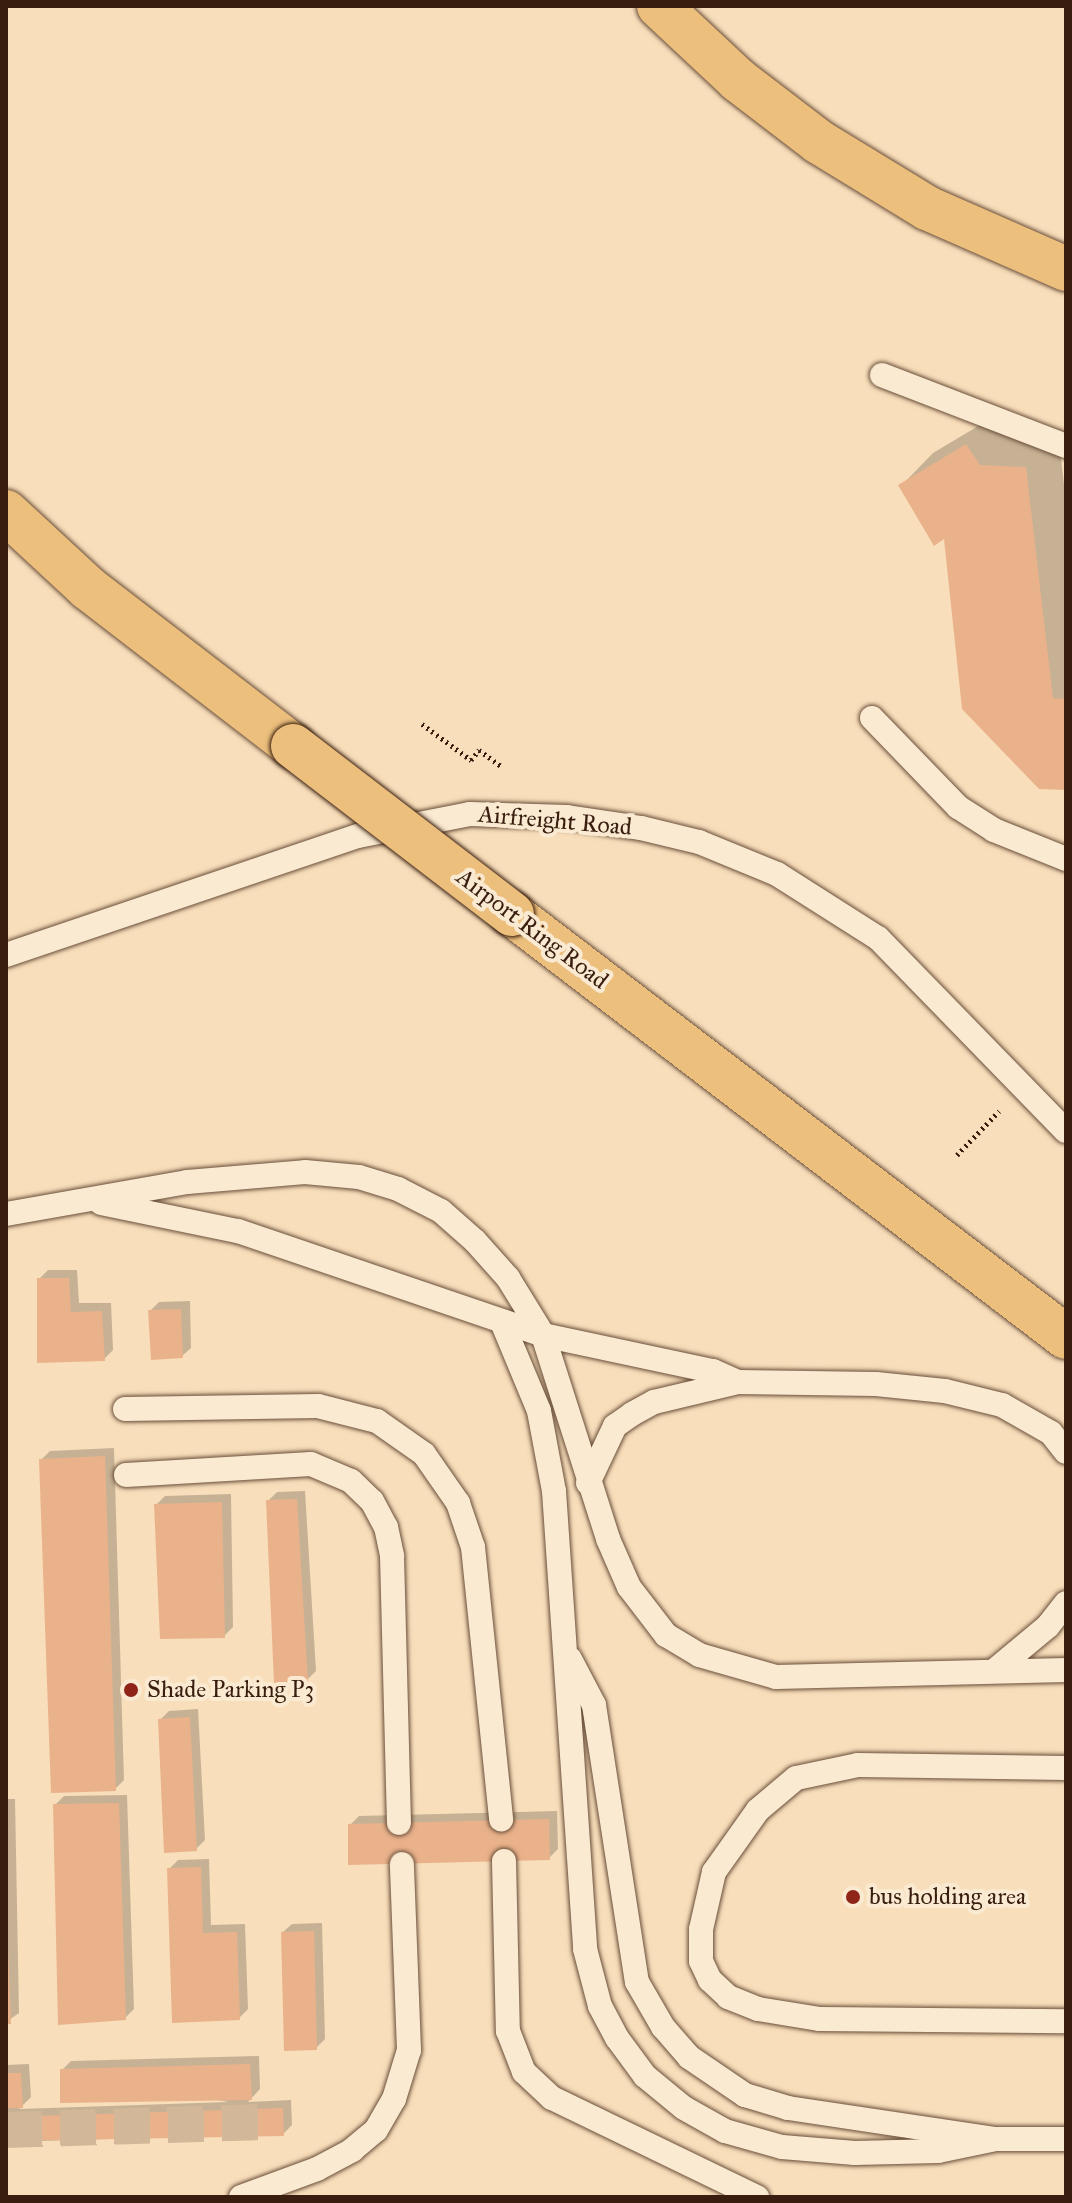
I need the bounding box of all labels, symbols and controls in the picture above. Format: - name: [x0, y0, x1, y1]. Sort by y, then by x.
- street label: Airfreight Road: [477, 800, 633, 842]
- street label: Airport Ring Road: [450, 863, 614, 995]
- place label: Shade Parking P3: [147, 1676, 314, 1704]
- marker: Shade Parking P3: [122, 1681, 140, 1699]
- place label: bus holding area: [869, 1883, 1026, 1911]
- marker: bus holding area: [844, 1888, 862, 1906]

